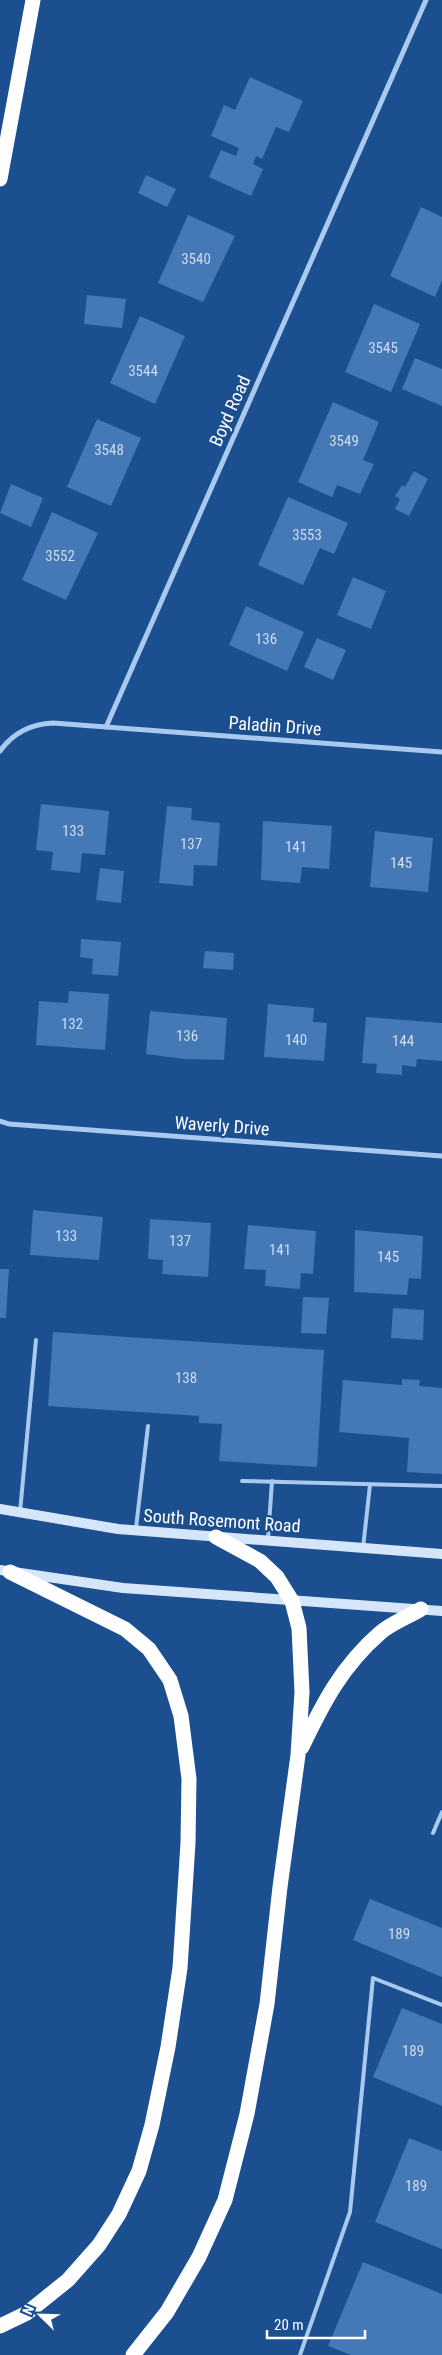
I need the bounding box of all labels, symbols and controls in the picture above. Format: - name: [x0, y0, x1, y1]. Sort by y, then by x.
- house number: 3540: [181, 250, 211, 268]
- house number: 3545: [368, 339, 398, 357]
- house number: 3544: [128, 362, 158, 380]
- street label: Boyd Road: [205, 372, 254, 449]
- house number: 3549: [329, 432, 359, 450]
- house number: 3548: [94, 441, 124, 459]
- house number: 3553: [292, 526, 322, 544]
- house number: 3552: [45, 547, 75, 565]
- house number: 136: [255, 630, 277, 648]
- street label: Paladin Drive: [228, 712, 322, 739]
- house number: 133: [62, 822, 84, 840]
- house number: 137: [180, 835, 202, 853]
- house number: 141: [285, 838, 307, 856]
- house number: 145: [390, 854, 412, 872]
- house number: 132: [61, 1015, 83, 1033]
- house number: 136: [176, 1027, 198, 1045]
- house number: 140: [285, 1031, 307, 1049]
- house number: 144: [392, 1032, 414, 1050]
- street label: Waverly Drive: [174, 1112, 270, 1139]
- house number: 133: [55, 1227, 77, 1245]
- house number: 137: [169, 1232, 191, 1250]
- house number: 141: [269, 1241, 291, 1259]
- house number: 145: [377, 1248, 399, 1266]
- house number: 138: [175, 1369, 197, 1387]
- street label: South Rosemont Road: [143, 1505, 301, 1536]
- house number: 189: [388, 1925, 410, 1943]
- house number: 189: [402, 2042, 424, 2060]
- house number: 189: [405, 2177, 427, 2195]
- north arrow: [15, 2290, 65, 2340]
- text: N: [19, 2303, 37, 2317]
- scale bar: [267, 2308, 364, 2340]
- text: 20 m: [274, 2316, 304, 2334]

